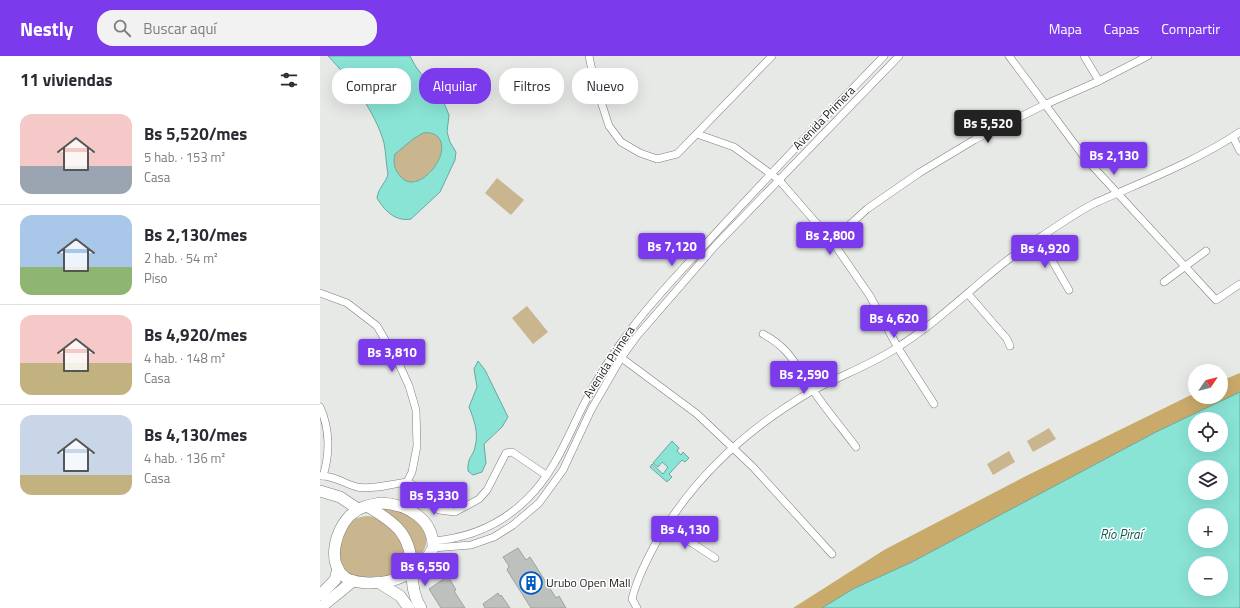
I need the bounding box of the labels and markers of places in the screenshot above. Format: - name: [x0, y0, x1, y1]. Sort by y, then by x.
- pin: Bs 5,520: [947, 110, 1029, 144]
- pin: Bs 2,130: [1073, 142, 1155, 176]
- pin: Bs 2,800: [789, 222, 871, 256]
- pin: Bs 7,120: [631, 233, 713, 267]
- pin: Bs 4,920: [1004, 235, 1086, 269]
- pin: Bs 4,620: [853, 305, 935, 339]
- pin: Bs 3,810: [351, 339, 433, 373]
- pin: Bs 2,590: [763, 361, 845, 395]
- pin: Bs 5,330: [393, 482, 475, 516]
- pin: Bs 4,130: [644, 516, 726, 550]
- pin: Bs 6,550: [384, 553, 466, 587]
- building icon: Urubo Open Mall: [518, 570, 544, 596]
- place label: Urubo Open Mall: [546, 573, 631, 592]

